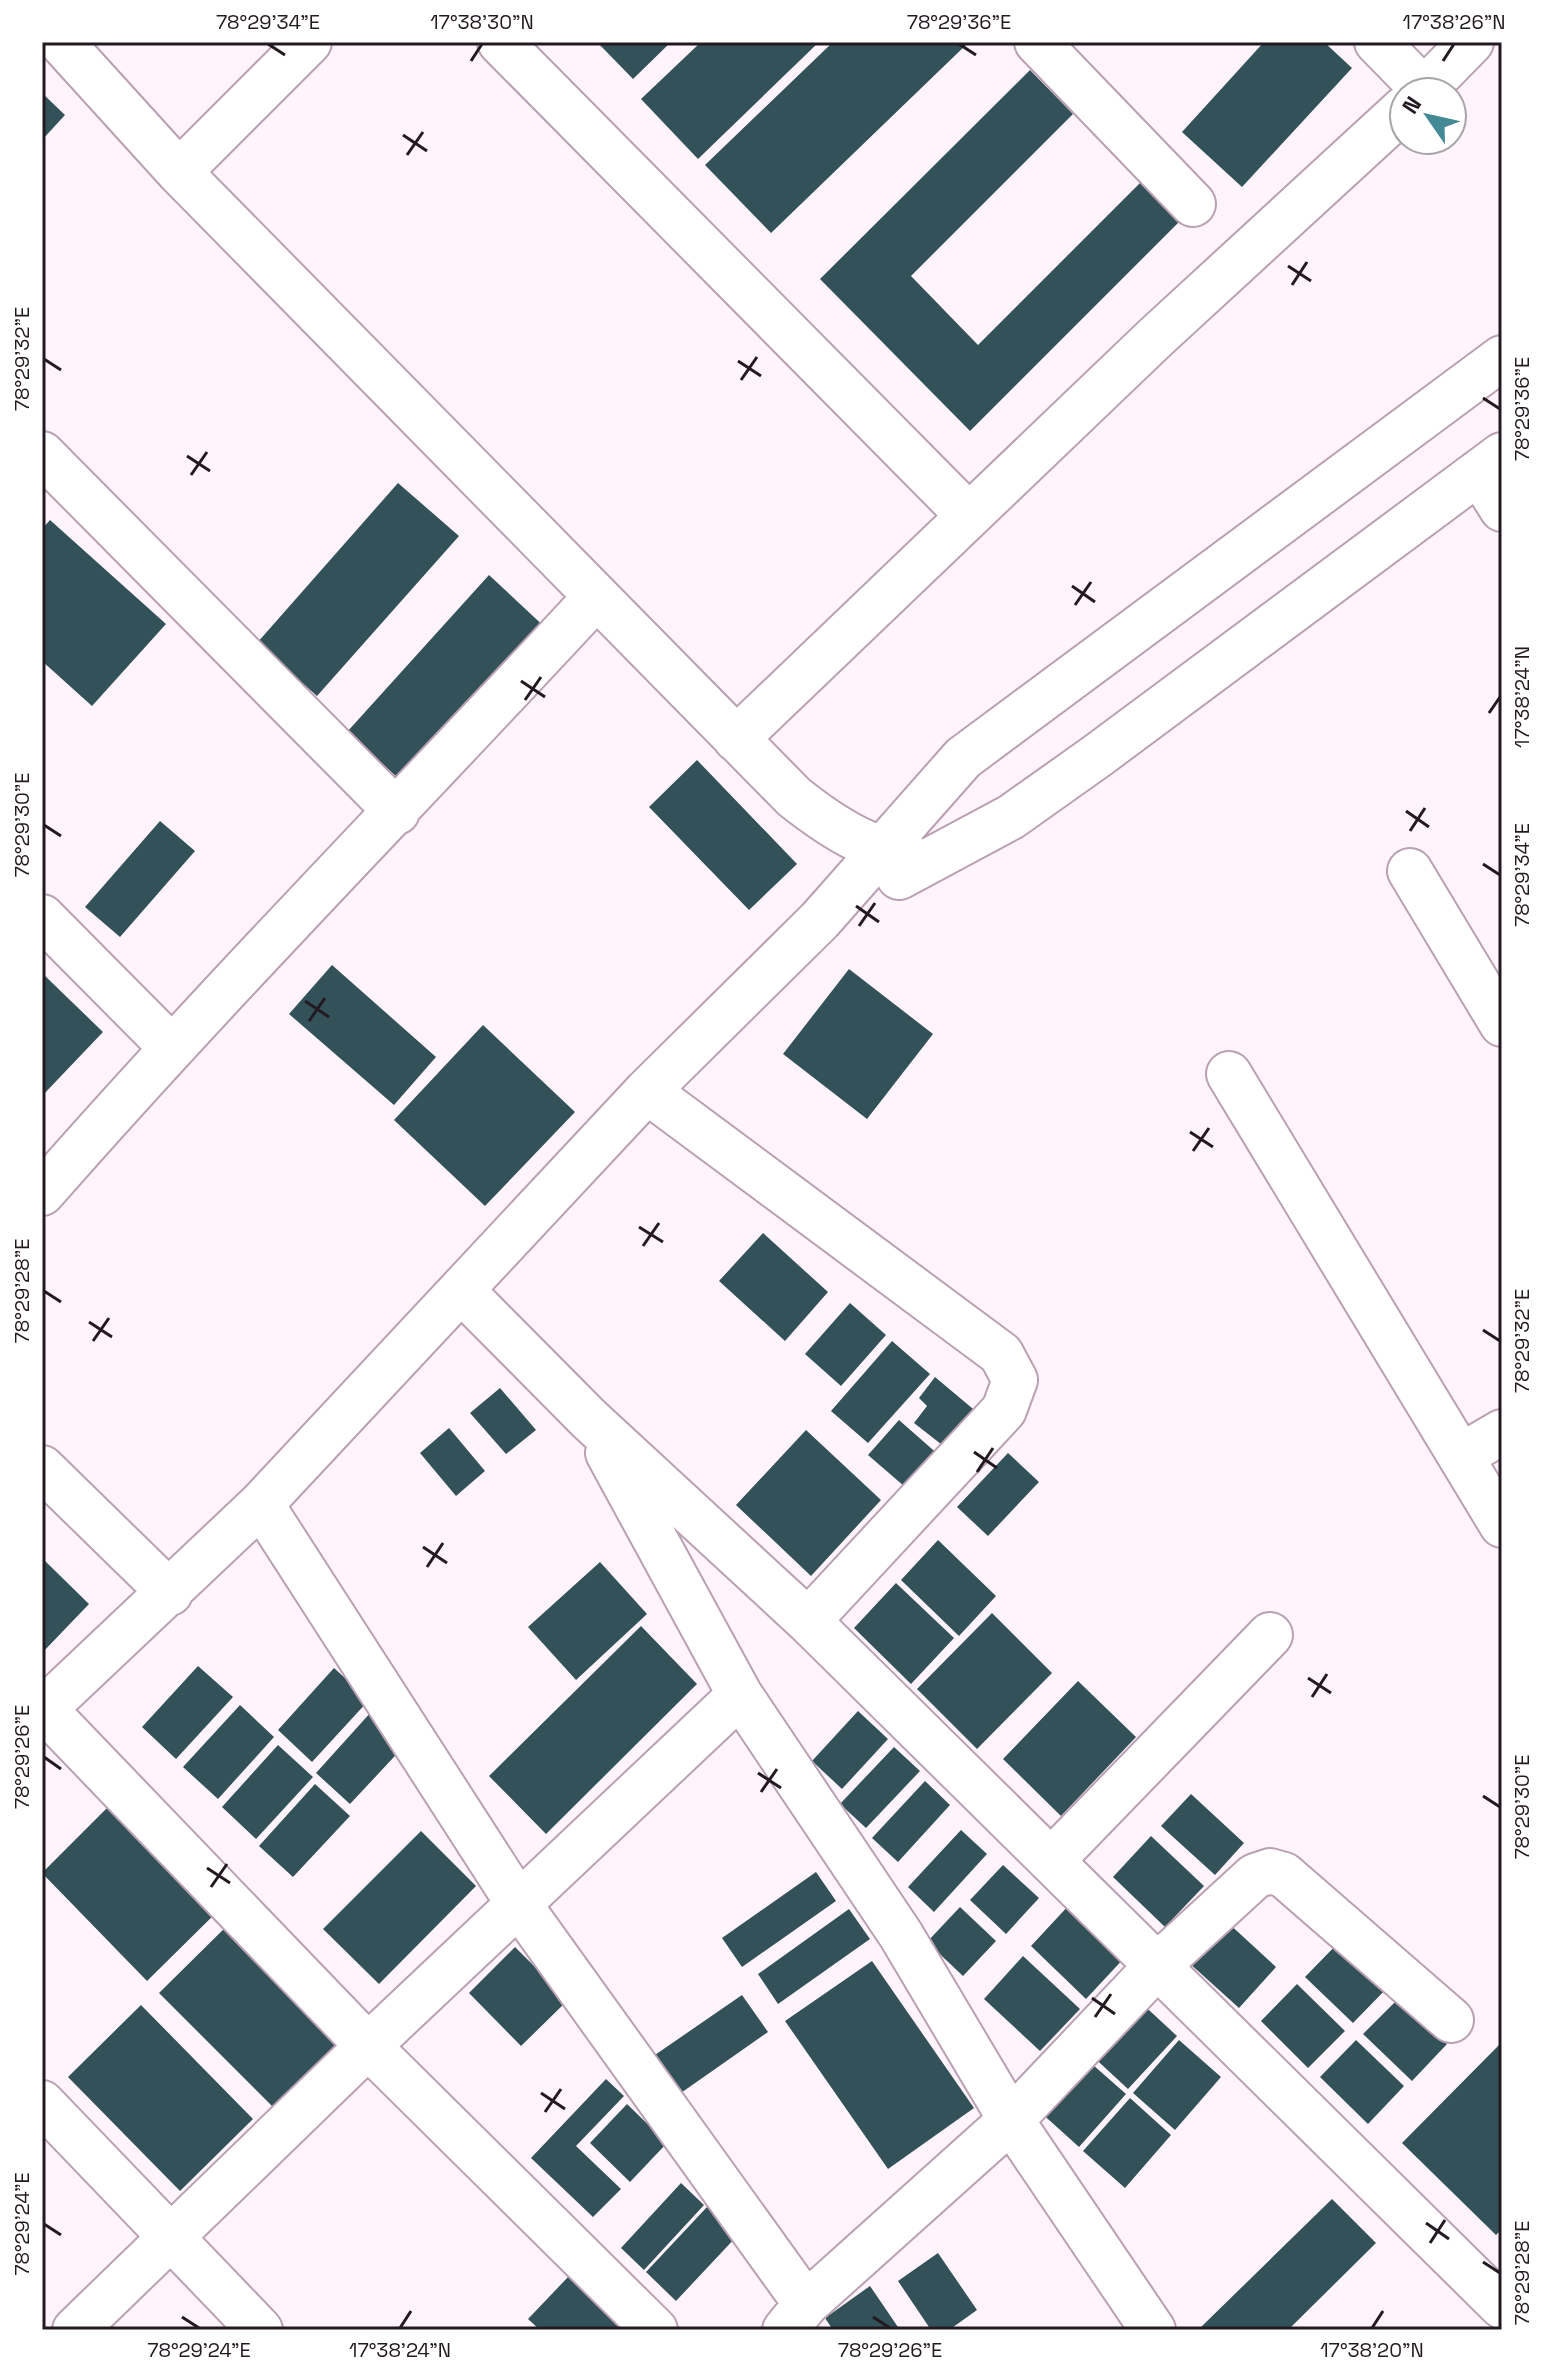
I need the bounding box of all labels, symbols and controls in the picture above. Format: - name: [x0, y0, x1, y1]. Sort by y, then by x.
- text: 78°29'34"E: [216, 9, 320, 35]
- text: 17°38'30"N: [430, 9, 534, 35]
- text: 78°29'36"E: [907, 9, 1011, 35]
- text: 17°38'26"N: [1403, 9, 1505, 35]
- north arrow: [1388, 76, 1468, 156]
- text: N: [1396, 91, 1427, 119]
- text: 78°29'32"E: [9, 307, 35, 411]
- text: 78°29'36"E: [1509, 357, 1535, 461]
- text: 17°38'24"N: [1509, 646, 1535, 748]
- text: 78°29'30"E: [9, 772, 35, 878]
- text: 78°29'34"E: [1509, 823, 1535, 927]
- text: 78°29'28"E: [9, 1239, 35, 1343]
- text: 78°29'32"E: [1509, 1289, 1535, 1393]
- text: 78°29'26"E: [9, 1705, 35, 1809]
- text: 78°29'30"E: [1509, 1754, 1535, 1860]
- text: 78°29'24"E: [9, 2172, 35, 2276]
- text: 78°29'28"E: [1509, 2221, 1535, 2325]
- text: 78°29'24"E: [147, 2337, 251, 2363]
- text: 17°38'24"N: [349, 2337, 451, 2363]
- text: 78°29'26"E: [838, 2337, 942, 2363]
- text: 17°38'20"N: [1320, 2337, 1424, 2363]

